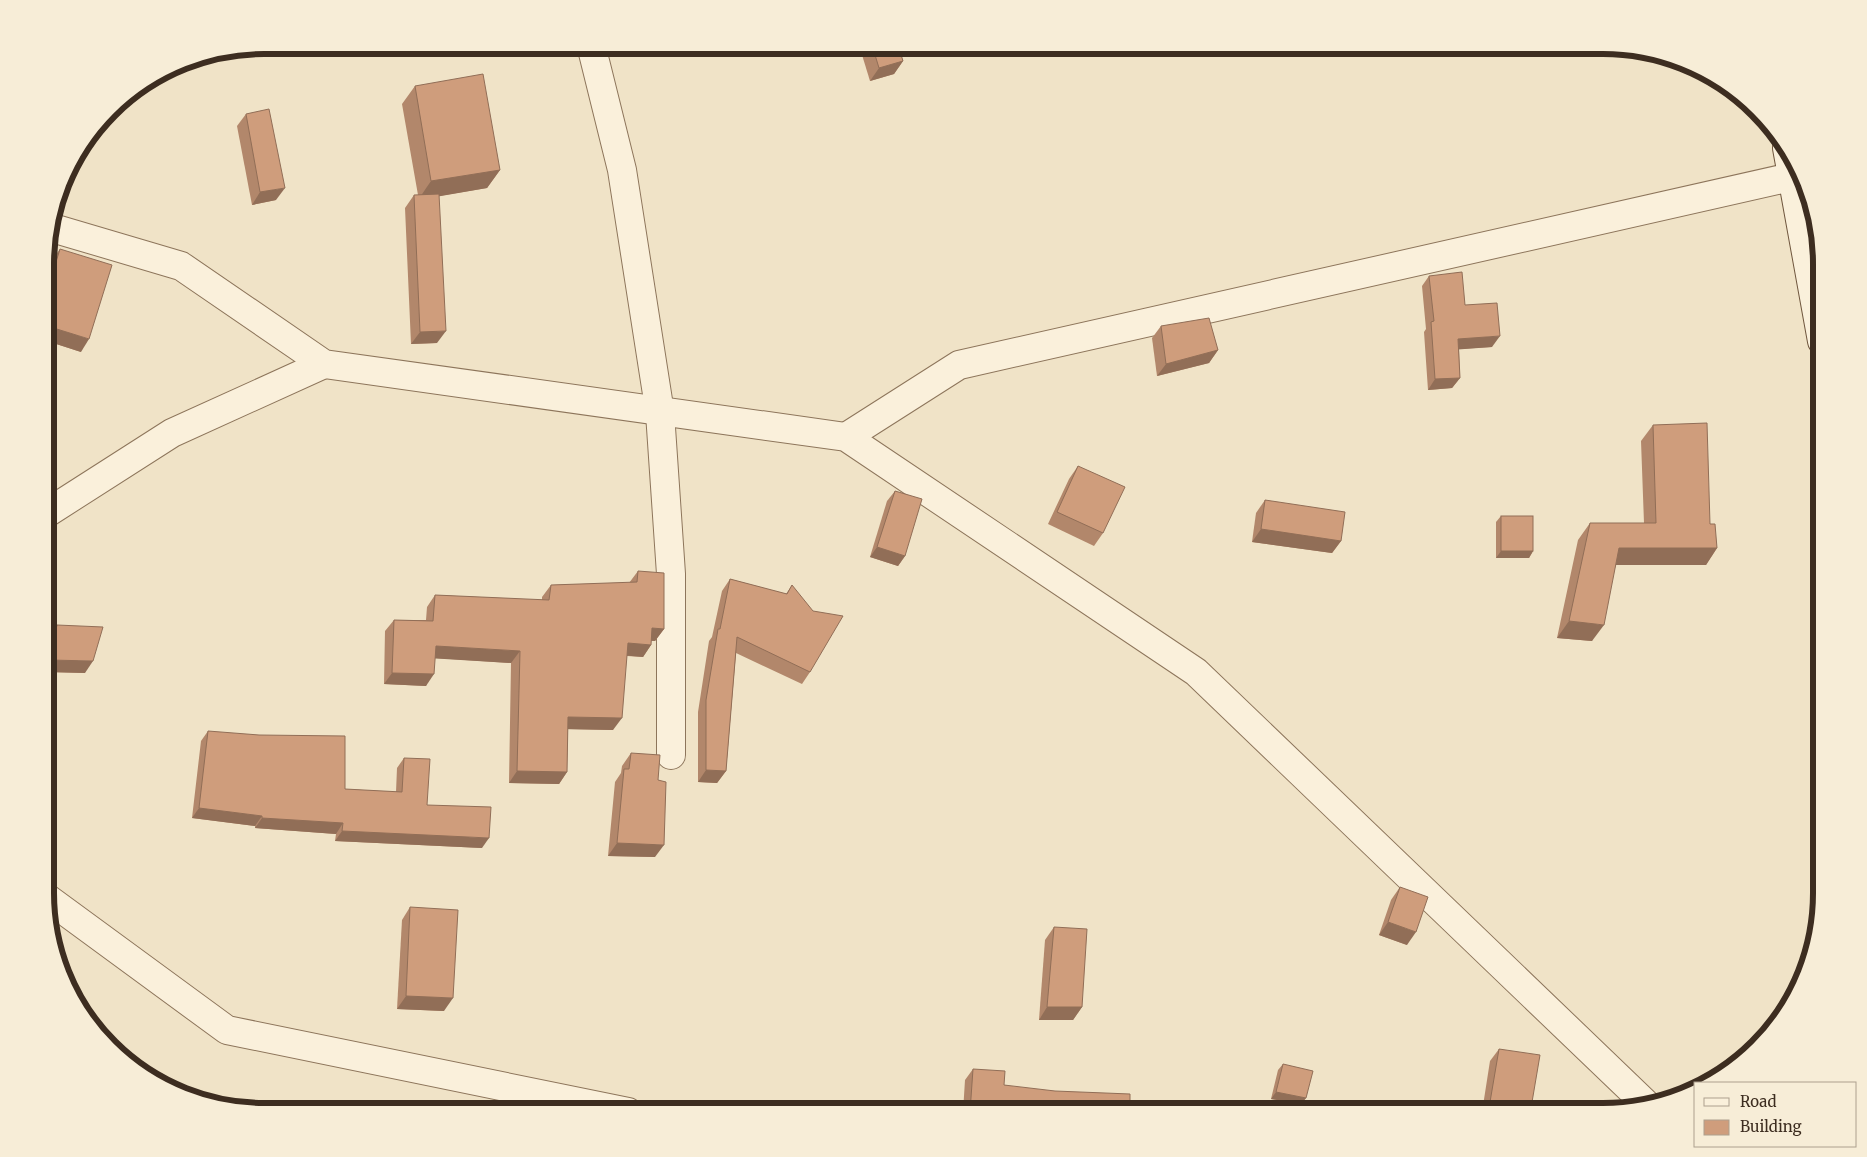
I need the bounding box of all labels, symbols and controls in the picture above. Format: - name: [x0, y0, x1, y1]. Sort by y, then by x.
- legend: [1694, 1082, 1857, 1147]
- text: Road: [1740, 1092, 1776, 1111]
- text: Building: [1740, 1117, 1802, 1136]

